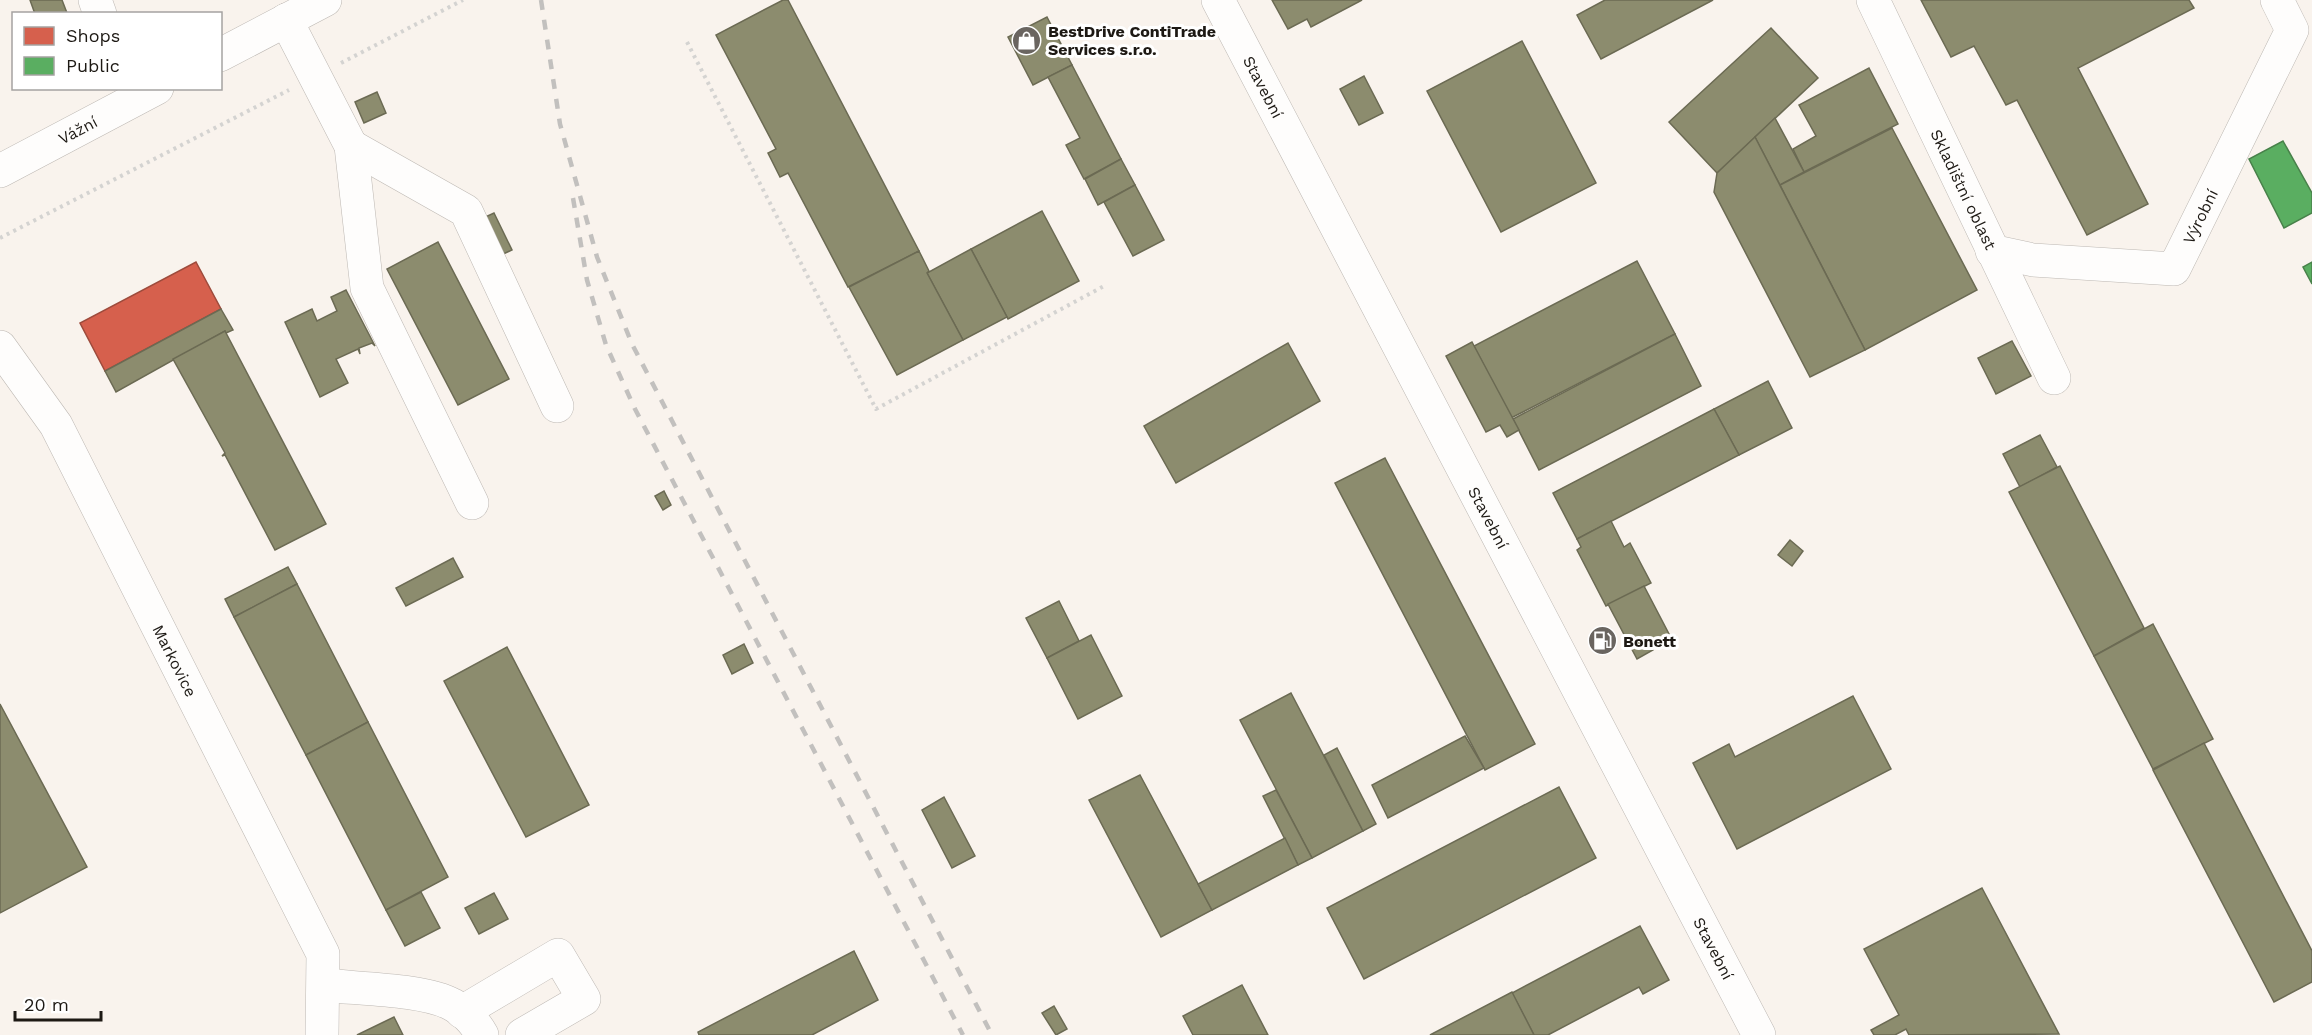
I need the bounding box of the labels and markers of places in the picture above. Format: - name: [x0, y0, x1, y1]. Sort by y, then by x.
- place label: BestDrive ContiTrade Services s.r.o.: [1048, 22, 1216, 59]
- shop icon: BestDrive ContiTrade Services s.r.o.: [1011, 24, 1043, 56]
- fuel station icon: Bonett: [1586, 625, 1618, 657]
- place label: Bonett: [1623, 632, 1676, 651]

